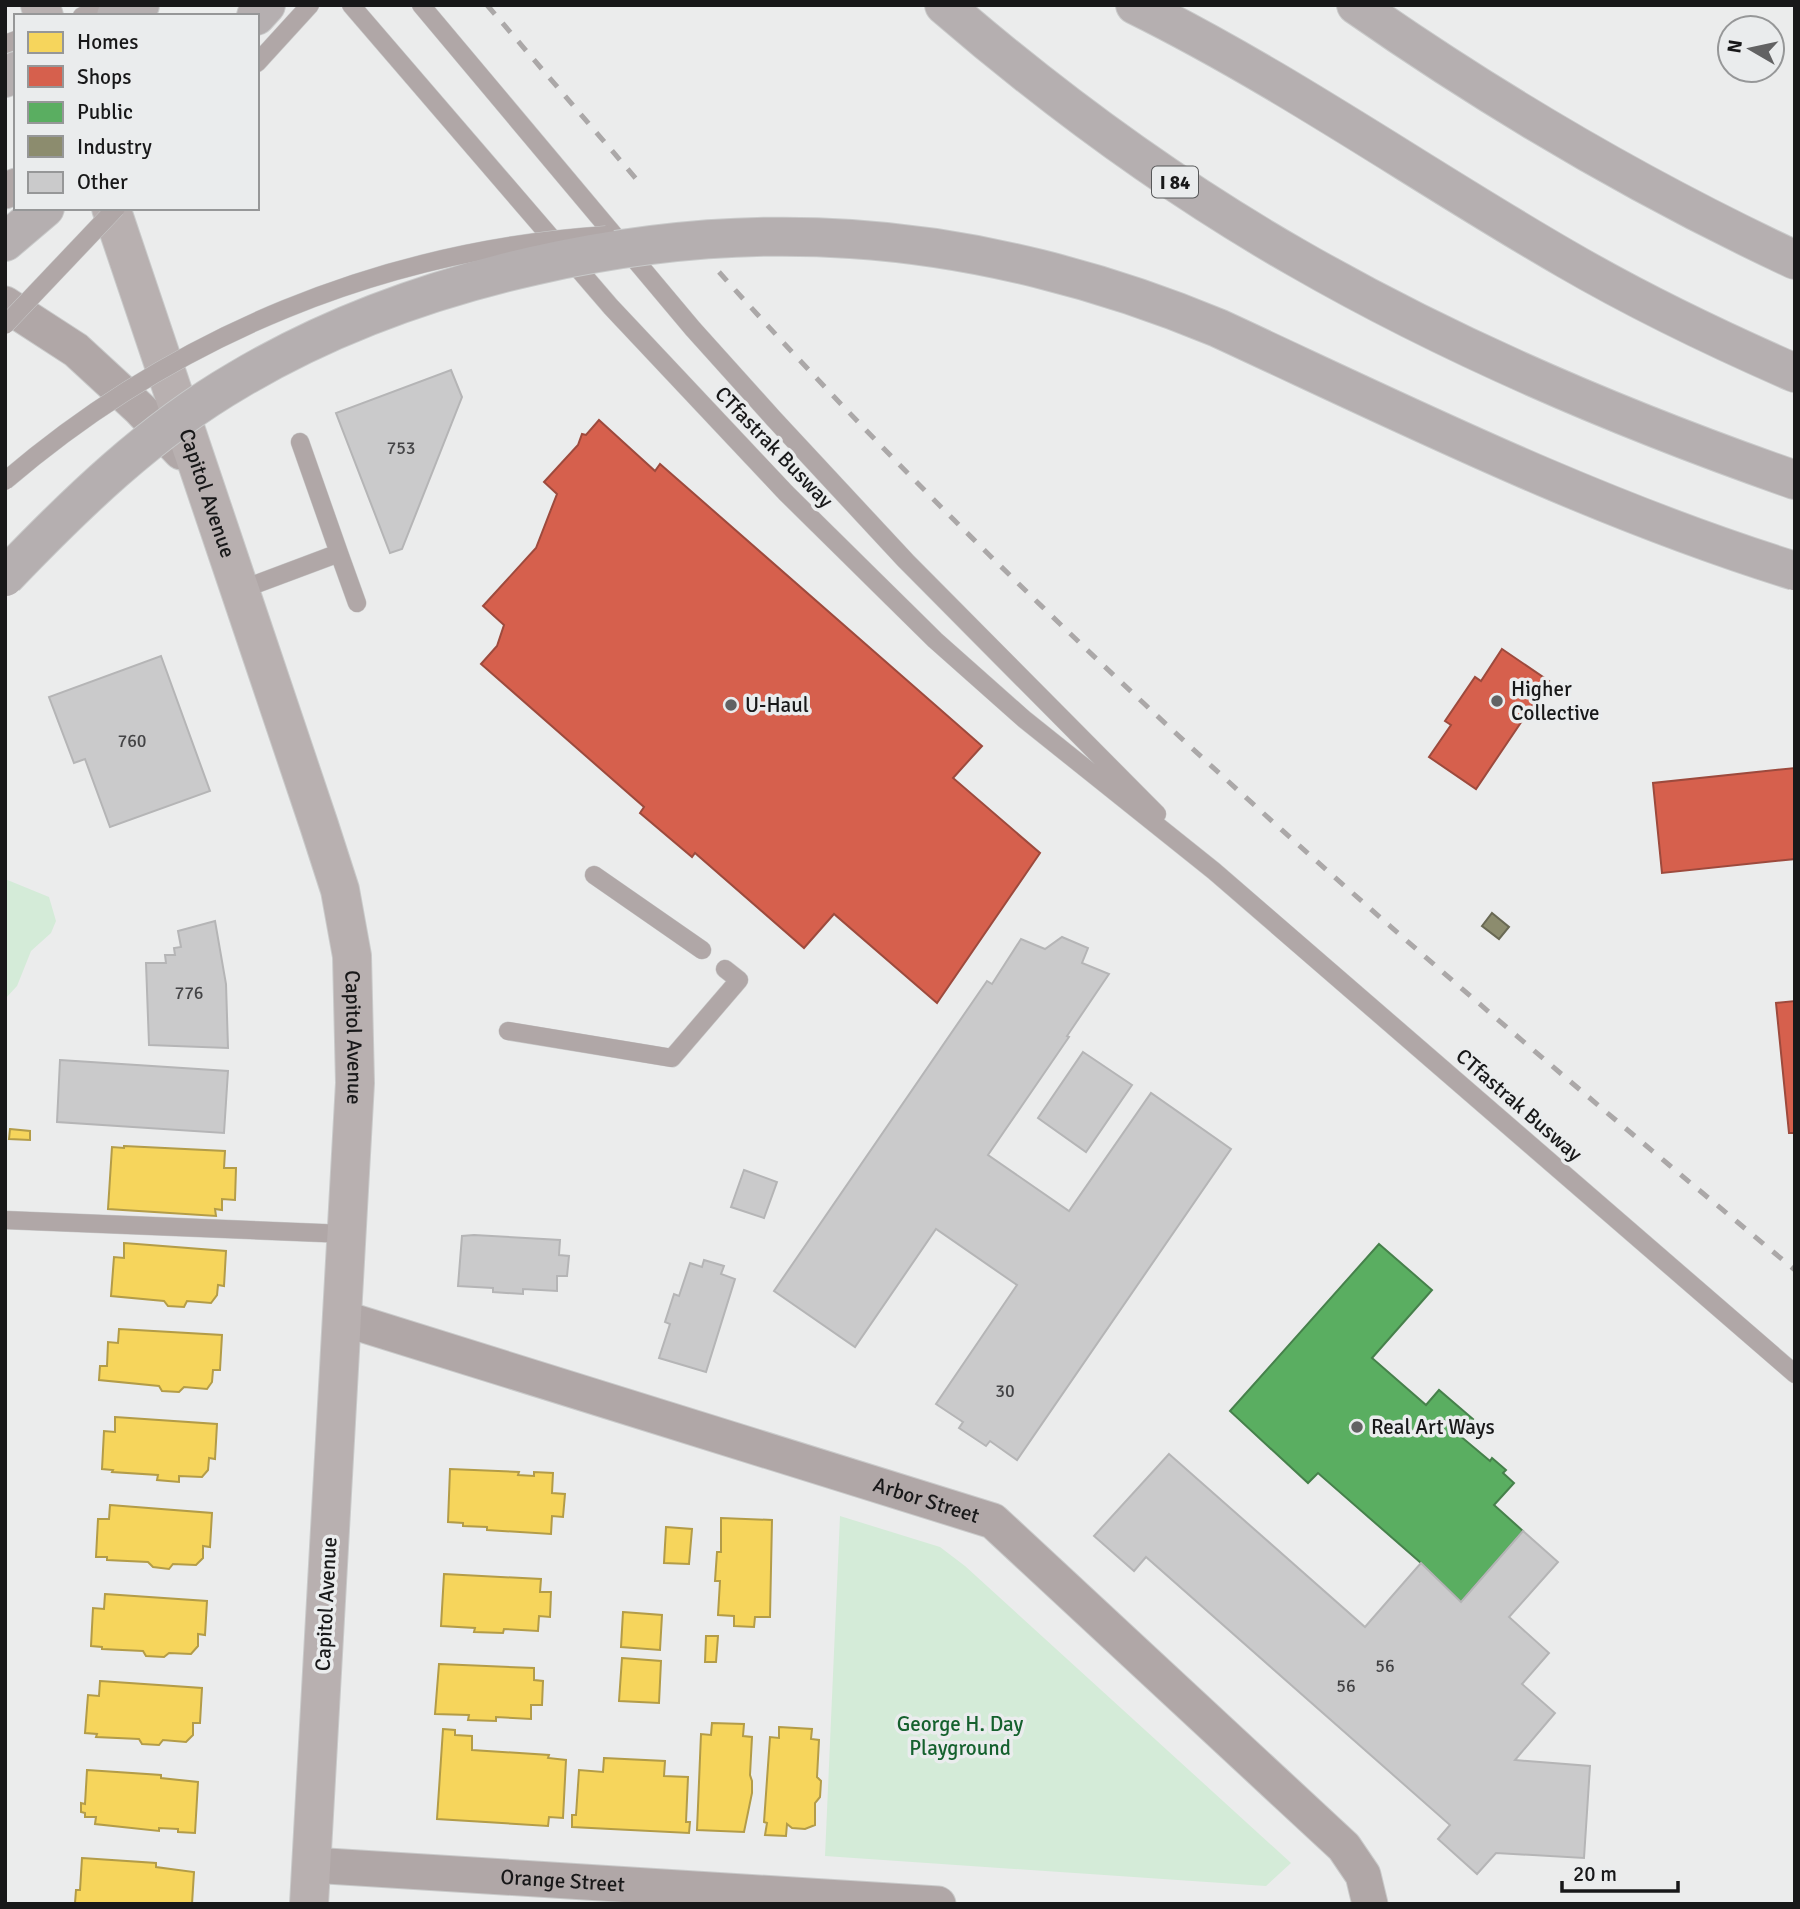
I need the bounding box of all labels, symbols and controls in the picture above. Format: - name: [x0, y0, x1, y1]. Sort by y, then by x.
- legend: [14, 14, 259, 210]
- north arrow: [1716, 14, 1786, 84]
- text: Homes: [77, 29, 139, 55]
- text: N: [1722, 38, 1748, 55]
- text: Shops: [77, 64, 131, 90]
- text: Public: [77, 99, 133, 125]
- text: Industry: [77, 134, 152, 160]
- road number: I 84: [1152, 166, 1198, 198]
- text: Other: [77, 169, 128, 195]
- street label: CTfastrak Busway: [709, 381, 839, 513]
- street label: Capitol Avenue: [173, 425, 241, 561]
- house number: 753: [386, 437, 416, 459]
- place label: Higher Collective: [1511, 676, 1600, 726]
- place label: U-Haul: [745, 692, 809, 718]
- marker: Higher Collective: [1489, 693, 1505, 709]
- marker: U-Haul: [723, 697, 739, 713]
- house number: 760: [117, 730, 147, 752]
- street label: Capitol Avenue: [339, 970, 368, 1105]
- house number: 776: [174, 982, 204, 1004]
- street label: CTfastrak Busway: [1450, 1043, 1588, 1167]
- house number: 30: [995, 1380, 1015, 1402]
- place label: Real Art Ways: [1371, 1414, 1495, 1440]
- marker: Real Art Ways: [1349, 1419, 1365, 1435]
- street label: Arbor Street: [870, 1471, 982, 1529]
- street label: Capitol Avenue: [309, 1536, 343, 1672]
- house number: 56: [1375, 1655, 1395, 1677]
- house number: 56: [1336, 1675, 1356, 1697]
- park label: George H. Day Playground: [897, 1711, 1023, 1761]
- scale bar: [1562, 1850, 1678, 1894]
- text: 20 m: [1573, 1861, 1617, 1887]
- street label: Orange Street: [500, 1864, 625, 1897]

